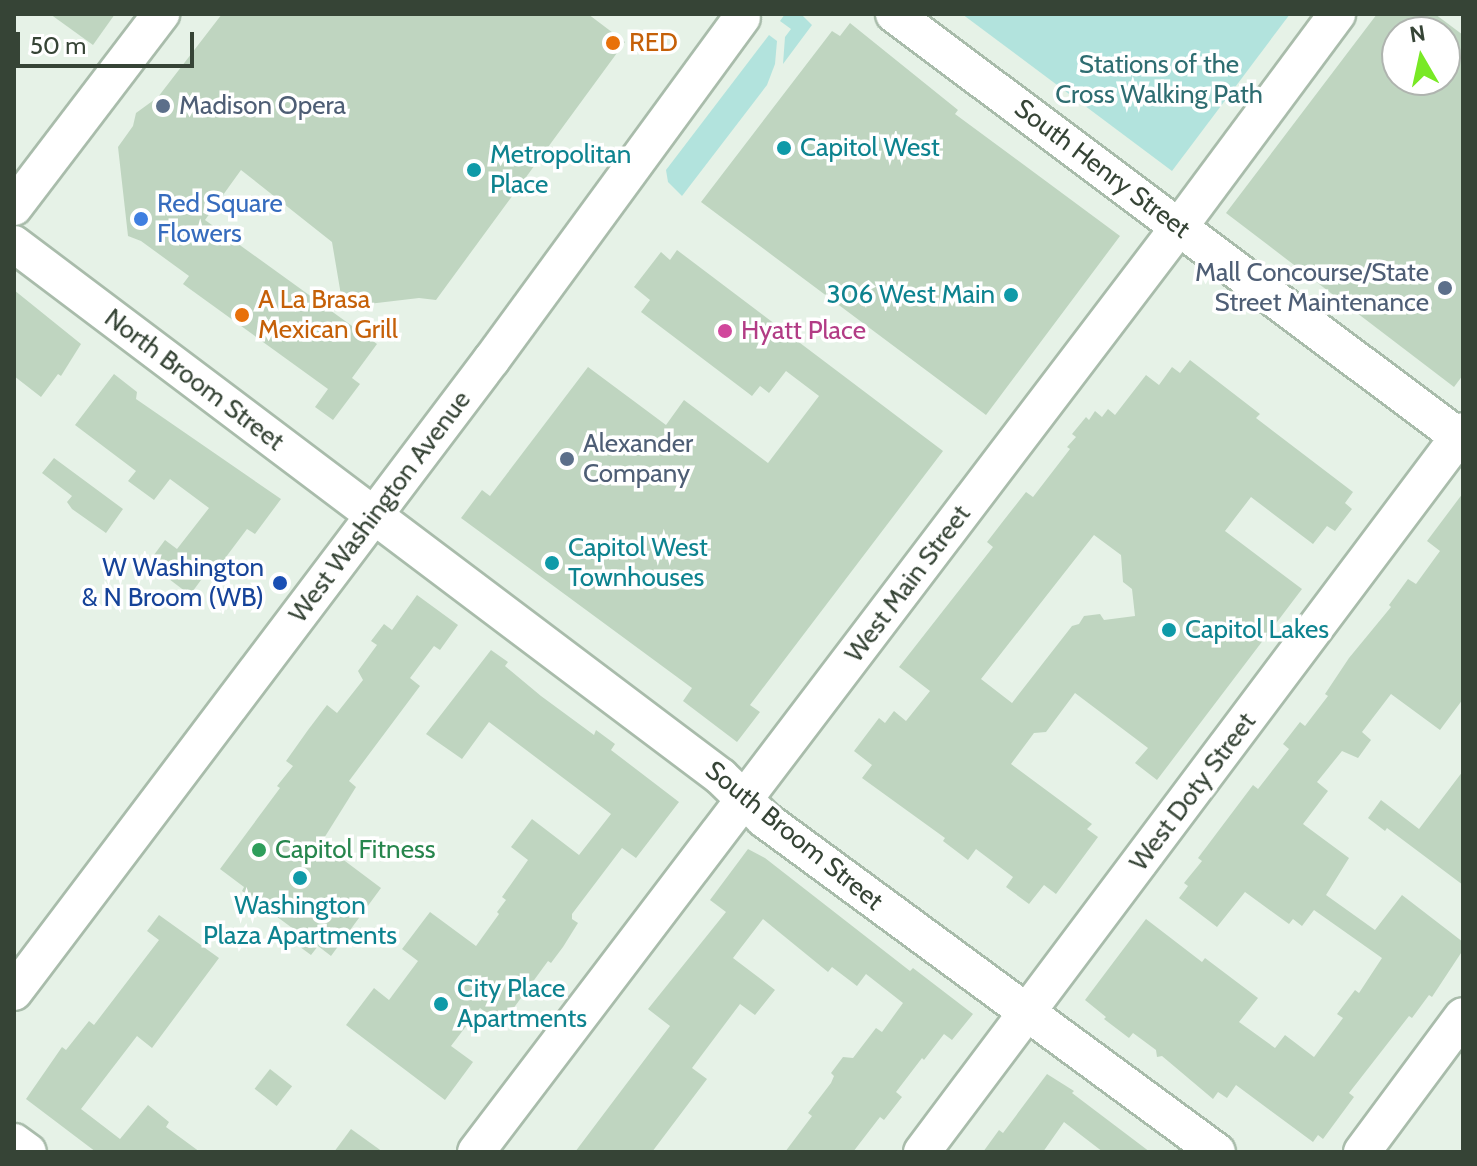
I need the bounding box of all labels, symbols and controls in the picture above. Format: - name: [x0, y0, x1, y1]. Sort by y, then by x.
- scale bar: [20, 16, 198, 66]
- north arrow: [1381, 16, 1461, 96]
- text: N: [1408, 19, 1427, 48]
- place label: RED: [629, 27, 678, 59]
- text: 50 m: [30, 31, 86, 60]
- marker: RED: [604, 34, 622, 52]
- park label: Stations of the Cross Walking Path: [1055, 49, 1263, 110]
- place label: Madison Opera: [179, 90, 346, 122]
- street label: South Henry Street: [1008, 93, 1196, 245]
- marker: Madison Opera: [154, 97, 172, 115]
- place label: Capitol West: [800, 132, 940, 164]
- place label: Metropolitan Place: [490, 139, 631, 200]
- marker: Capitol West: [775, 139, 793, 157]
- marker: Metropolitan Place: [465, 161, 483, 179]
- place label: Red Square Flowers: [157, 188, 283, 250]
- marker: Red Square Flowers: [132, 210, 150, 228]
- place label: Mall Concourse/State Street Maintenance: [1195, 257, 1429, 318]
- place label: 306 West Main: [826, 279, 995, 311]
- marker: Mall Concourse/State Street Maintenance: [1436, 279, 1454, 297]
- place label: A La Brasa Mexican Grill: [258, 284, 398, 346]
- marker: 306 West Main: [1002, 286, 1020, 304]
- street label: North Broom Street: [98, 302, 290, 458]
- marker: A La Brasa Mexican Grill: [233, 306, 251, 324]
- place label: Hyatt Place: [741, 315, 866, 347]
- marker: Hyatt Place: [716, 322, 734, 340]
- street label: West Washington Avenue: [283, 385, 477, 629]
- place label: Alexander Company: [583, 428, 693, 490]
- marker: Alexander Company: [558, 450, 576, 468]
- street label: West Main Street: [839, 499, 977, 669]
- place label: Capitol West Townhouses: [568, 532, 708, 594]
- place label: W Washington & N Broom (WB): [82, 552, 264, 614]
- marker: Capitol West Townhouses: [543, 554, 561, 572]
- marker: W Washington & N Broom (WB): [271, 574, 289, 592]
- place label: Capitol Lakes: [1185, 614, 1329, 646]
- marker: Capitol Lakes: [1160, 621, 1178, 639]
- street label: West Doty Street: [1123, 707, 1263, 877]
- street label: South Broom Street: [699, 755, 889, 917]
- place label: Capitol Fitness: [275, 834, 435, 866]
- marker: Capitol Fitness: [250, 841, 268, 859]
- marker: Washington Plaza Apartments: [291, 869, 309, 887]
- place label: Washington Plaza Apartments: [203, 890, 397, 952]
- place label: City Place Apartments: [457, 973, 587, 1034]
- marker: City Place Apartments: [432, 995, 450, 1013]

